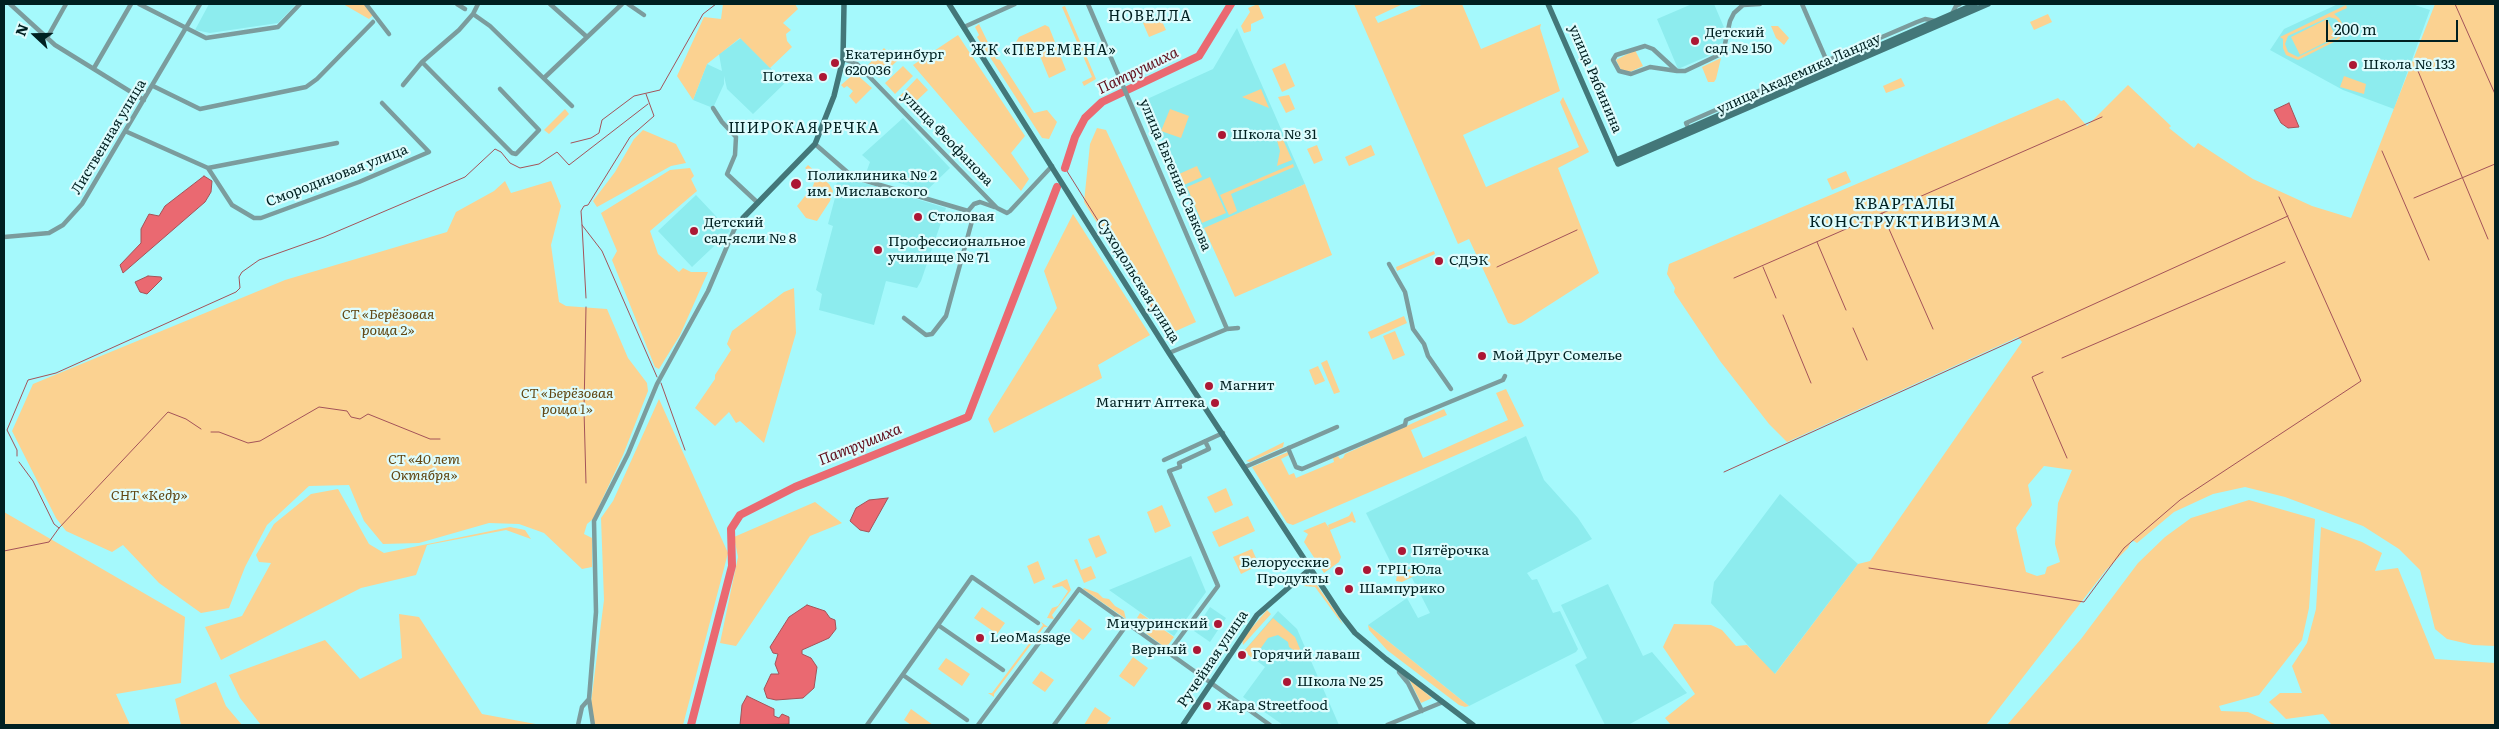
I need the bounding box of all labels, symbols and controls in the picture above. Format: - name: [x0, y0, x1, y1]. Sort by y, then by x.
- district label: НОВЕЛЛА: [1107, 8, 1193, 26]
- north arrow: [10, 10, 60, 60]
- scale bar: [2329, 10, 2462, 42]
- text: 200 m: [2334, 17, 2377, 40]
- text: N: [10, 21, 32, 39]
- street label: улица Рябинина: [1565, 22, 1625, 136]
- place label: Детский сад № 150: [1705, 25, 1772, 58]
- street label: улица Академика Ландау: [1714, 30, 1884, 118]
- marker: Детский сад № 150: [1689, 35, 1701, 47]
- district label: ЖК «ПЕРЕМЕНА»: [969, 42, 1119, 60]
- water label: Патрушиха: [1095, 44, 1181, 98]
- place label: Екатеринбург 620036: [845, 47, 944, 80]
- marker: Екатеринбург 620036: [829, 57, 841, 69]
- place label: Школа № 133: [2363, 57, 2455, 73]
- marker: Школа № 133: [2347, 59, 2359, 71]
- place label: Потеха: [762, 69, 813, 85]
- marker: Потеха: [817, 71, 829, 83]
- street label: Лиственная улица: [68, 76, 150, 198]
- street label: улица Феофанова: [898, 88, 996, 190]
- street label: улица Евгения Савкова: [1135, 96, 1215, 254]
- district label: ШИРОКАЯ РЕЧКА: [727, 120, 881, 138]
- place label: Школа № 31: [1232, 127, 1317, 143]
- marker: Школа № 31: [1216, 129, 1228, 141]
- street label: Смородиновая улица: [264, 141, 410, 211]
- place label: Поликлиника № 2 им. Миславского: [807, 168, 937, 200]
- marker: Поликлиника № 2 им. Миславского: [789, 177, 803, 191]
- district label: КВАРТАЛЫ КОНСТРУКТИВИЗМА: [1807, 194, 2003, 232]
- place label: Столовая: [928, 209, 994, 225]
- marker: Столовая: [912, 211, 924, 223]
- place label: Детский сад-ясли № 8: [704, 215, 797, 248]
- street label: Суходольская улица: [1093, 216, 1183, 346]
- marker: Детский сад-ясли № 8: [688, 225, 700, 237]
- place label: Профессиональное училище № 71: [888, 234, 1026, 266]
- marker: Профессиональное училище № 71: [872, 244, 884, 256]
- place label: СДЭК: [1449, 253, 1488, 269]
- marker: СДЭК: [1433, 255, 1445, 267]
- park label: СТ «Берёзовая роща 2»: [342, 307, 434, 340]
- place label: Мой Друг Сомелье: [1492, 348, 1622, 364]
- marker: Мой Друг Сомелье: [1476, 350, 1488, 362]
- place label: Магнит: [1219, 378, 1275, 394]
- marker: Магнит: [1203, 380, 1215, 392]
- park label: СТ «Берёзовая роща 1»: [521, 386, 613, 418]
- place label: Магнит Аптека: [1096, 395, 1205, 411]
- marker: Магнит Аптека: [1209, 397, 1221, 409]
- water label: Патрушиха: [816, 420, 904, 470]
- park label: СТ «40 лет Октября»: [388, 452, 460, 484]
- park label: СНТ «Кедр»: [111, 488, 187, 504]
- place label: Пятёрочка: [1412, 543, 1489, 559]
- marker: Пятёрочка: [1396, 545, 1408, 557]
- place label: Белорусские Продукты: [1241, 555, 1329, 588]
- place label: ТРЦ Юла: [1377, 562, 1442, 578]
- marker: ТРЦ Юла: [1361, 564, 1373, 576]
- marker: Белорусские Продукты: [1333, 565, 1345, 577]
- place label: Шампурико: [1359, 581, 1445, 597]
- marker: Шампурико: [1343, 583, 1355, 595]
- street label: Ручейная улица: [1174, 607, 1252, 711]
- place label: Мичуринский: [1106, 616, 1208, 632]
- marker: Мичуринский: [1212, 618, 1224, 630]
- place label: LeoMassage: [990, 630, 1071, 646]
- marker: LeoMassage: [974, 632, 986, 644]
- place label: Верный: [1131, 642, 1187, 658]
- marker: Верный: [1191, 644, 1203, 656]
- place label: Горячий лаваш: [1252, 647, 1360, 663]
- marker: Горячий лаваш: [1236, 649, 1248, 661]
- place label: Школа № 25: [1297, 674, 1383, 690]
- marker: Школа № 25: [1281, 676, 1293, 688]
- place label: Жара Streetfood: [1217, 698, 1328, 714]
- marker: Жара Streetfood: [1201, 700, 1213, 712]

